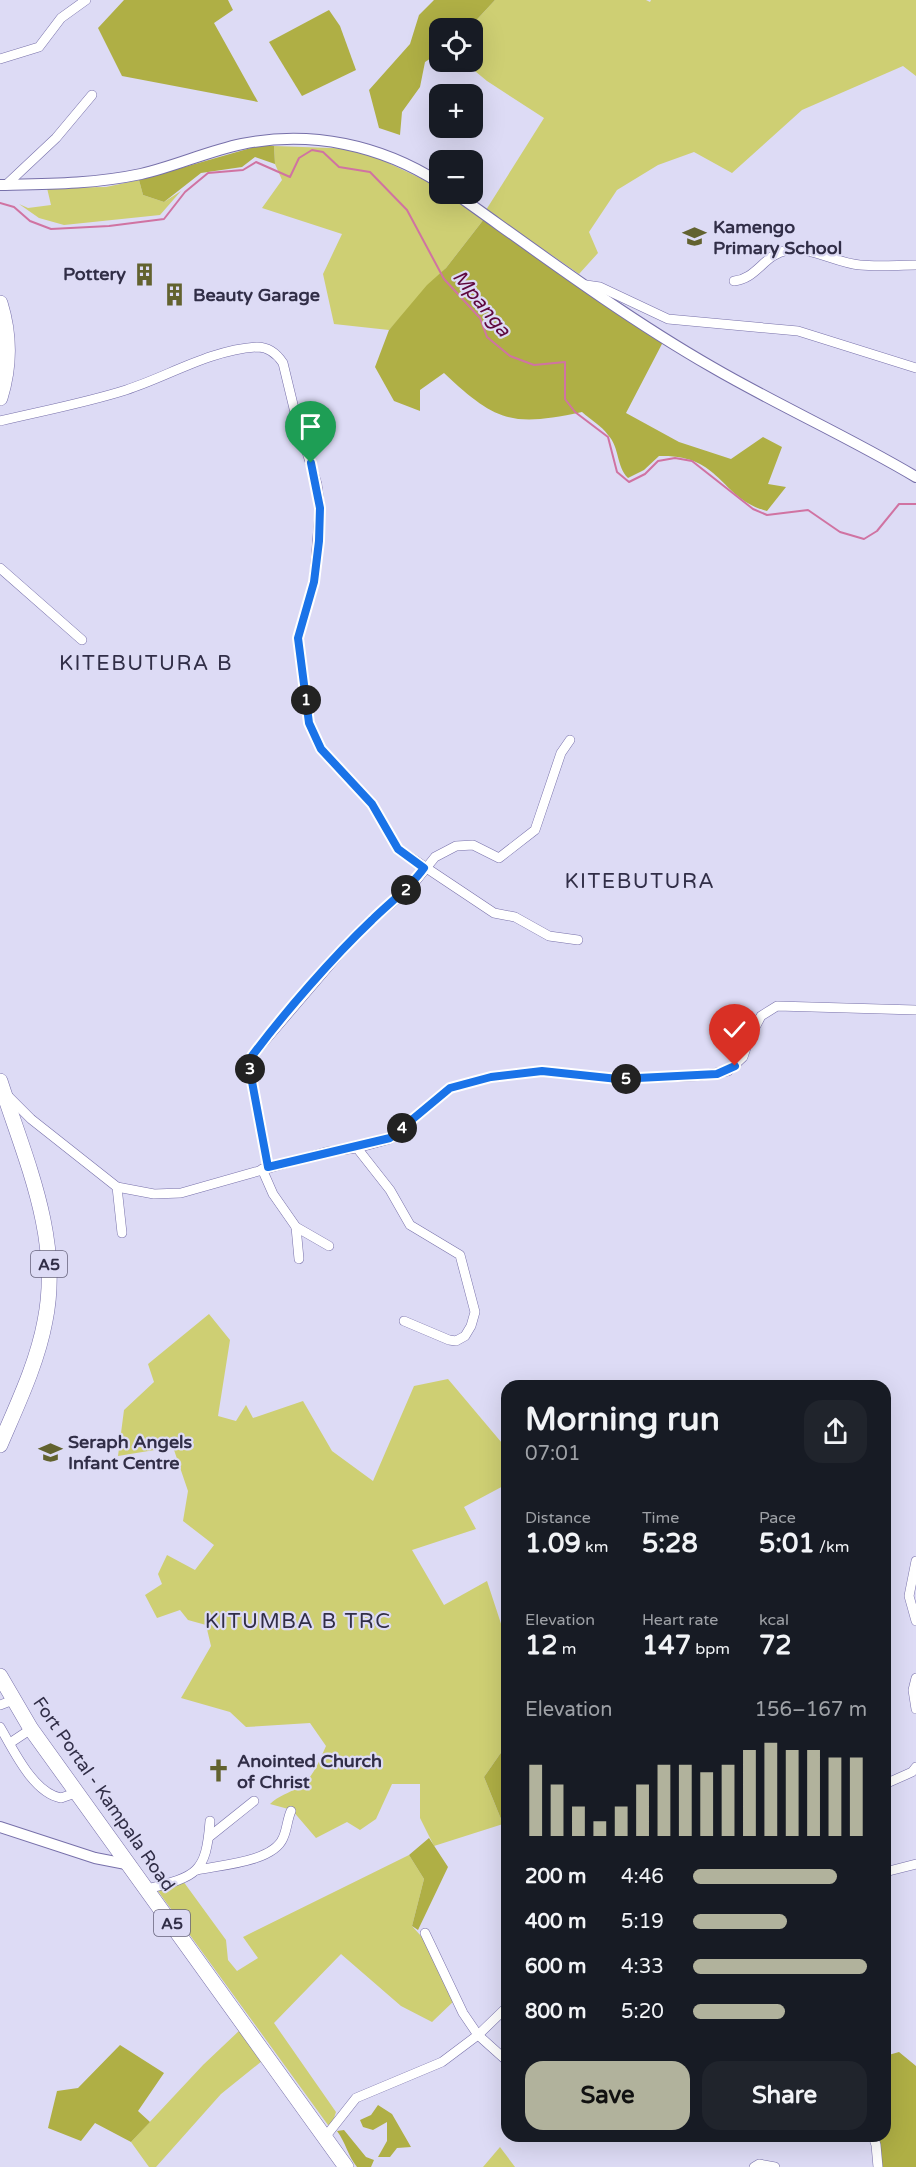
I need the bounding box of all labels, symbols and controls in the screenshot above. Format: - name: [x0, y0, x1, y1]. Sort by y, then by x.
- map controls: [429, 18, 483, 204]
- button: locate: [429, 18, 483, 72]
- button: +: [429, 84, 483, 138]
- button: −: [429, 150, 483, 204]
- place label: Kamengo Primary School: [713, 216, 842, 259]
- school or university icon: Kamengo Primary School: [682, 224, 708, 250]
- building icon: Pottery: [131, 261, 157, 287]
- place label: Pottery: [63, 263, 126, 285]
- water label: Mpanga: [447, 265, 516, 342]
- building icon: Beauty Garage: [162, 282, 188, 308]
- place label: Beauty Garage: [193, 284, 320, 306]
- pin: [285, 401, 336, 463]
- icon: arrive: [294, 410, 327, 443]
- district label: KITEBUTURA B: [59, 651, 233, 676]
- pin: 1: [291, 685, 321, 715]
- text: 1: [301, 690, 311, 710]
- district label: KITEBUTURA: [564, 869, 716, 894]
- pin: 2: [391, 875, 421, 905]
- text: 2: [401, 880, 411, 900]
- pin: [709, 1004, 760, 1066]
- icon: check: [718, 1013, 751, 1046]
- pin: 3: [235, 1054, 265, 1084]
- text: 3: [245, 1059, 255, 1079]
- pin: 5: [611, 1064, 641, 1094]
- text: 5: [621, 1069, 631, 1089]
- pin: 4: [387, 1113, 417, 1143]
- text: 4: [397, 1118, 407, 1138]
- road number: A5: [31, 1251, 67, 1277]
- text: Morning run: [525, 1400, 720, 1439]
- button: share: [804, 1400, 867, 1463]
- place label: Seraph Angels Infant Centre: [68, 1431, 193, 1474]
- school or university icon: Seraph Angels Infant Centre: [37, 1439, 63, 1465]
- text: 07:01: [525, 1442, 580, 1466]
- text: Distance: [525, 1508, 591, 1528]
- text: Time: [642, 1508, 679, 1528]
- text: Pace: [759, 1508, 796, 1528]
- text: 1.09: [525, 1528, 581, 1559]
- text: 5:28: [642, 1528, 698, 1559]
- text: 5:01: [759, 1528, 815, 1559]
- text: km: [581, 1537, 608, 1557]
- text: /km: [815, 1537, 849, 1557]
- district label: KITUMBA B TRC: [205, 1609, 391, 1634]
- text: Elevation: [525, 1610, 595, 1630]
- text: Heart rate: [642, 1610, 718, 1630]
- text: kcal: [759, 1610, 789, 1630]
- text: 12: [525, 1630, 558, 1661]
- text: 147: [642, 1630, 691, 1661]
- text: 72: [759, 1630, 792, 1661]
- text: m: [558, 1639, 577, 1659]
- text: bpm: [691, 1639, 730, 1659]
- street label: Fort Portal - Kampala Road: [28, 1693, 180, 1895]
- text: Elevation: [525, 1698, 612, 1722]
- text: 156–167 m: [754, 1698, 867, 1722]
- place label: Anointed Church of Christ: [237, 1750, 382, 1793]
- church icon: Anointed Church of Christ: [206, 1758, 232, 1784]
- text: 200 m: [525, 1865, 586, 1889]
- text: 4:46: [621, 1865, 664, 1889]
- road number: A5: [154, 1910, 190, 1936]
- text: 400 m: [525, 1910, 586, 1934]
- text: 5:19: [621, 1910, 664, 1934]
- text: 600 m: [525, 1955, 586, 1979]
- text: 4:33: [621, 1955, 664, 1979]
- text: 800 m: [525, 2000, 586, 2024]
- text: 5:20: [621, 2000, 664, 2024]
- button: Save: [525, 2061, 690, 2130]
- button: Share: [702, 2061, 867, 2130]

